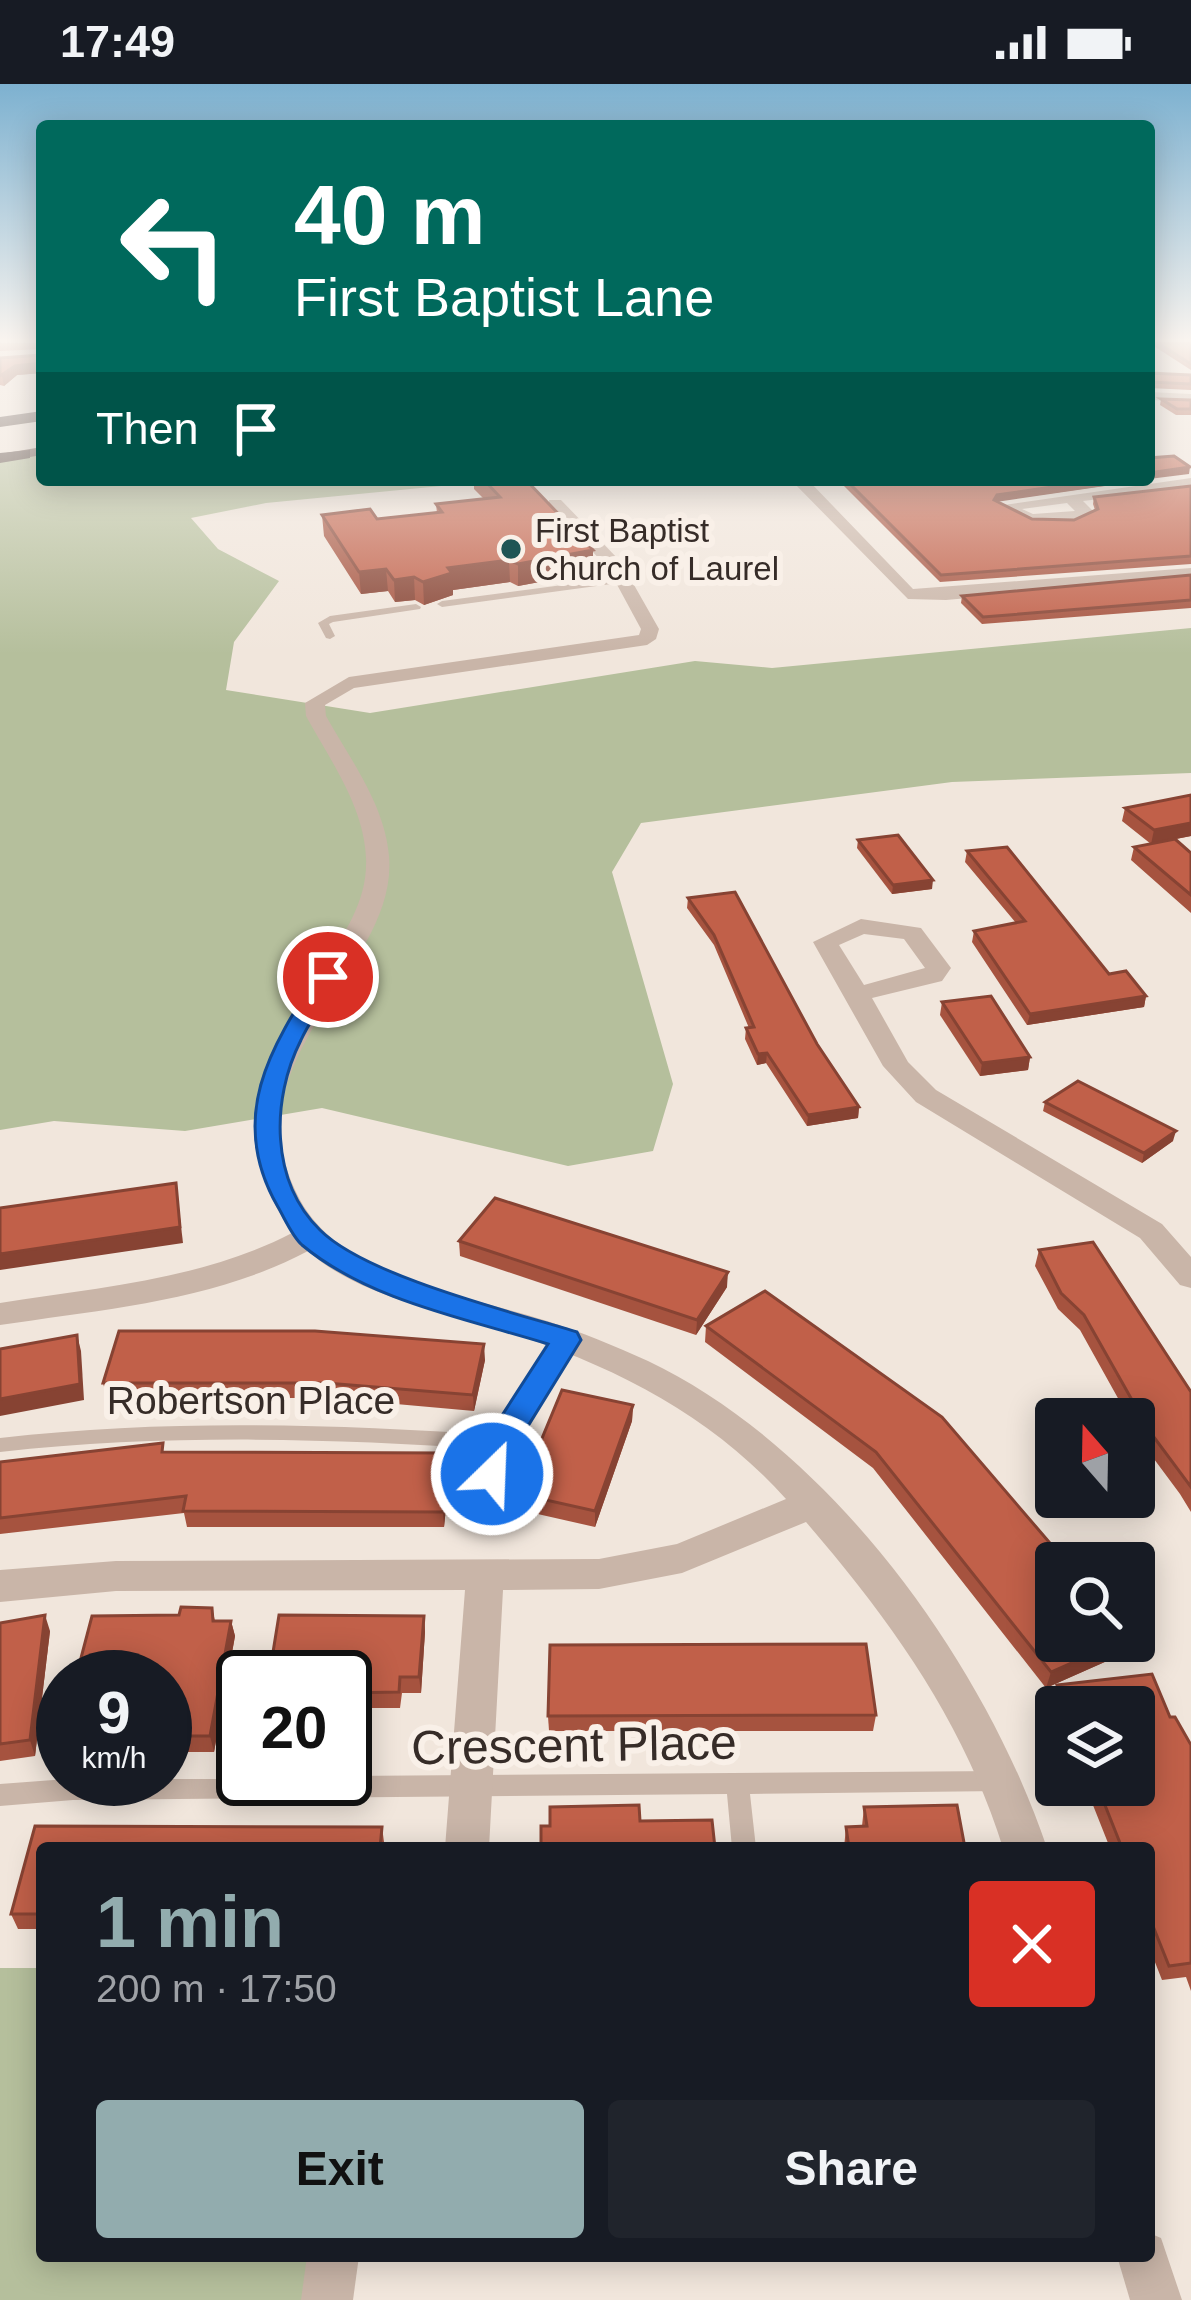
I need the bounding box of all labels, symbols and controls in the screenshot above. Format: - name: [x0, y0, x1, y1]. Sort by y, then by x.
- text: 17:49: [60, 16, 175, 67]
- icon: left: [96, 168, 252, 324]
- text: 40 m: [294, 168, 485, 262]
- text: First Baptist Lane: [294, 267, 714, 327]
- icon: arrive: [223, 396, 289, 462]
- text: Then: [96, 403, 199, 454]
- place label: First Baptist Church of Laurel: [535, 512, 779, 587]
- marker: First Baptist Church of Laurel: [498, 536, 524, 562]
- pin: [277, 926, 379, 1028]
- icon: arrive: [295, 944, 361, 1010]
- street label: Robertson Place: [107, 1379, 395, 1422]
- north arrow: [1035, 1398, 1155, 1518]
- map controls: [1035, 1398, 1155, 1806]
- position arrow: [429, 1411, 555, 1537]
- button: search: [1035, 1542, 1155, 1662]
- speed limit sign: 20: [216, 1650, 372, 1806]
- text: 9: [97, 1679, 131, 1746]
- button: layers: [1035, 1686, 1155, 1806]
- street label: Crescent Place: [411, 1716, 737, 1774]
- text: km/h: [81, 1741, 147, 1774]
- button: close: [969, 1881, 1095, 2007]
- text: 1 min: [96, 1882, 284, 1962]
- text: 200 m · 17:50: [96, 1967, 337, 2010]
- button: Exit: [96, 2100, 584, 2238]
- button: Share: [608, 2100, 1095, 2238]

